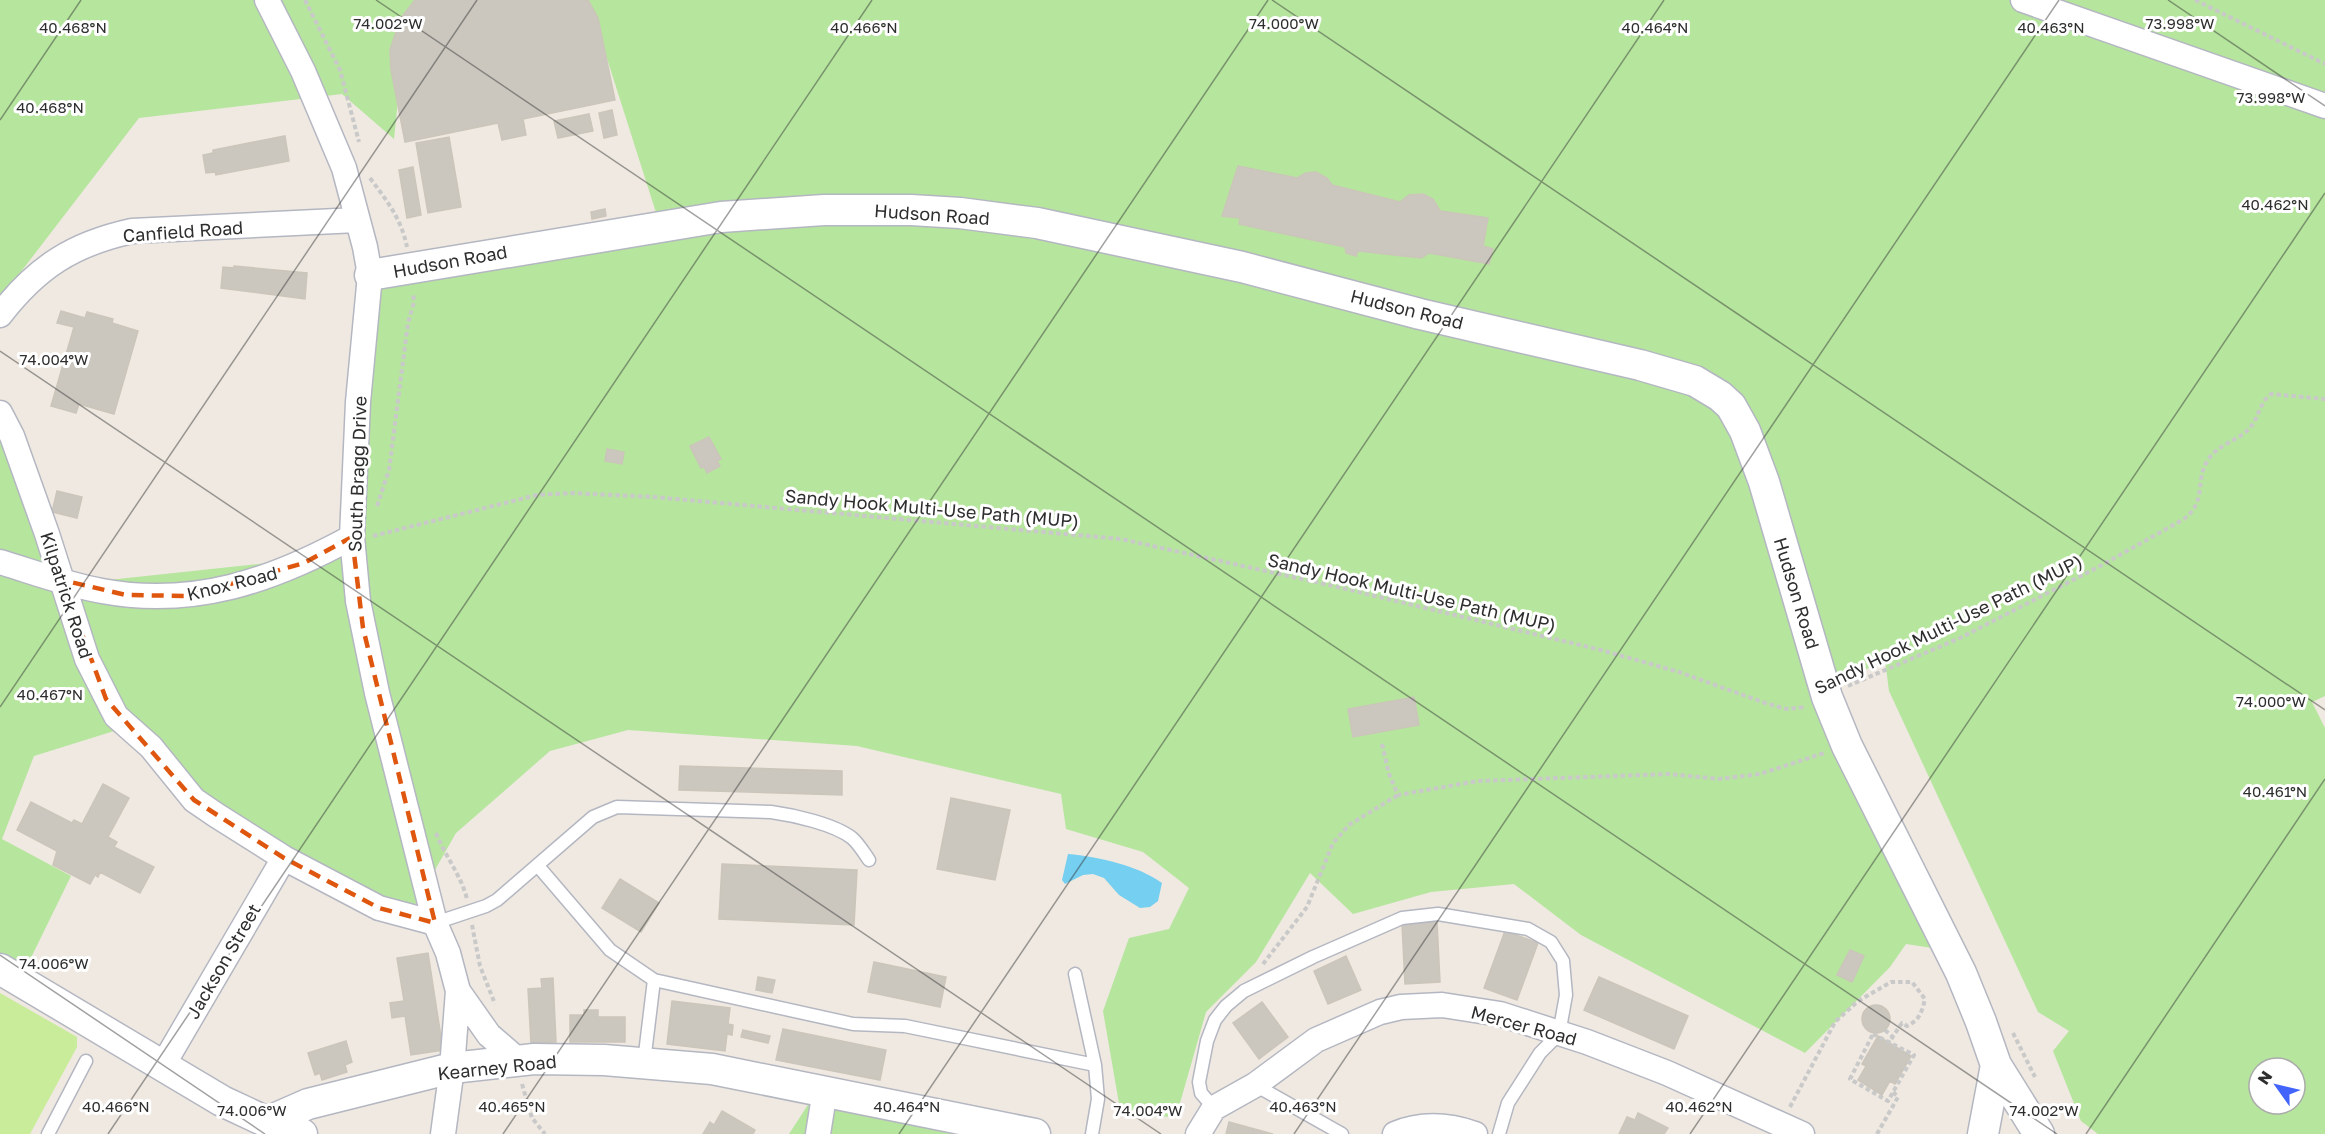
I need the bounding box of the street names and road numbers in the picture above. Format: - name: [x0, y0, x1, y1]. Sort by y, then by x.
- street label: Hudson Road: [874, 199, 990, 229]
- street label: Canfield Road: [122, 216, 244, 246]
- street label: Hudson Road: [391, 240, 509, 282]
- street label: Hudson Road: [1348, 284, 1466, 334]
- street label: South Bragg Drive: [343, 396, 371, 552]
- street label: Sandy Hook Multi-Use Path (MUP): [784, 484, 1080, 532]
- street label: Kilpatrick Road: [36, 529, 98, 661]
- street label: Hudson Road: [1770, 534, 1824, 652]
- street label: Sandy Hook Multi-Use Path (MUP): [1266, 548, 1558, 636]
- street label: Sandy Hook Multi-Use Path (MUP): [1811, 549, 2085, 699]
- street label: Knox Road: [184, 561, 280, 605]
- street label: Jackson Street: [181, 899, 265, 1023]
- street label: Mercer Road: [1469, 1000, 1579, 1050]
- street label: Kearney Road: [436, 1050, 558, 1084]

